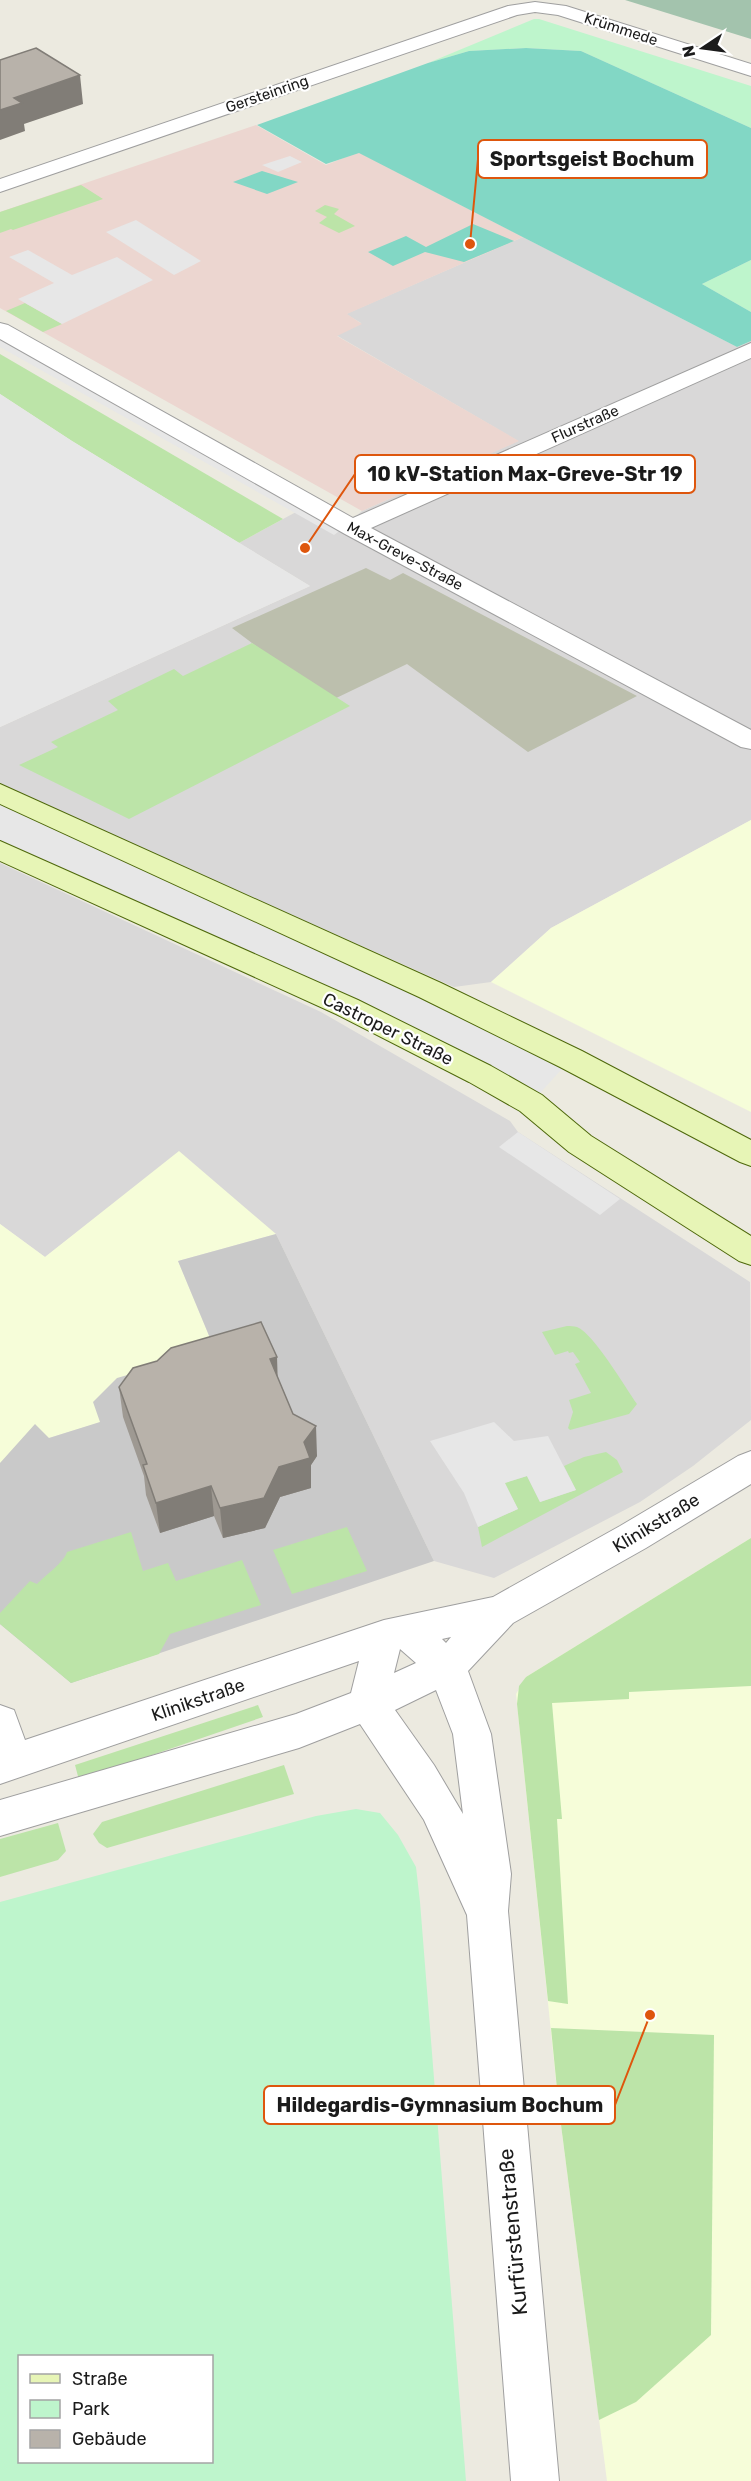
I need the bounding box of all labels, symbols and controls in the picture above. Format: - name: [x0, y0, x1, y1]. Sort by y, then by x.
- street label: Krümmede: [582, 9, 660, 49]
- north arrow: [673, 18, 733, 78]
- text: N: [678, 44, 699, 59]
- street label: Gersteinring: [223, 71, 311, 117]
- callout: Sportsgeist Bochum: [478, 140, 707, 178]
- text: Sportsgeist Bochum: [490, 147, 694, 171]
- street label: Flurstraße: [549, 401, 621, 447]
- callout: 10 kV-Station Max-Greve-Str 19: [355, 455, 695, 493]
- text: 10 kV-Station Max-Greve-Str 19: [367, 462, 683, 486]
- street label: Max-Greve-Straße: [344, 518, 466, 594]
- street label: Castroper Straße: [319, 988, 457, 1070]
- street label: Klinikstraße: [609, 1488, 703, 1558]
- street label: Klinikstraße: [148, 1674, 248, 1726]
- callout: Hildegardis-Gymnasium Bochum: [264, 2086, 615, 2124]
- text: Hildegardis-Gymnasium Bochum: [277, 2093, 603, 2117]
- street label: Kurfürstenstraße: [493, 2148, 532, 2316]
- legend: [18, 2355, 213, 2463]
- text: Straße: [72, 2368, 128, 2390]
- text: Park: [72, 2398, 110, 2420]
- text: Gebäude: [72, 2428, 147, 2450]

